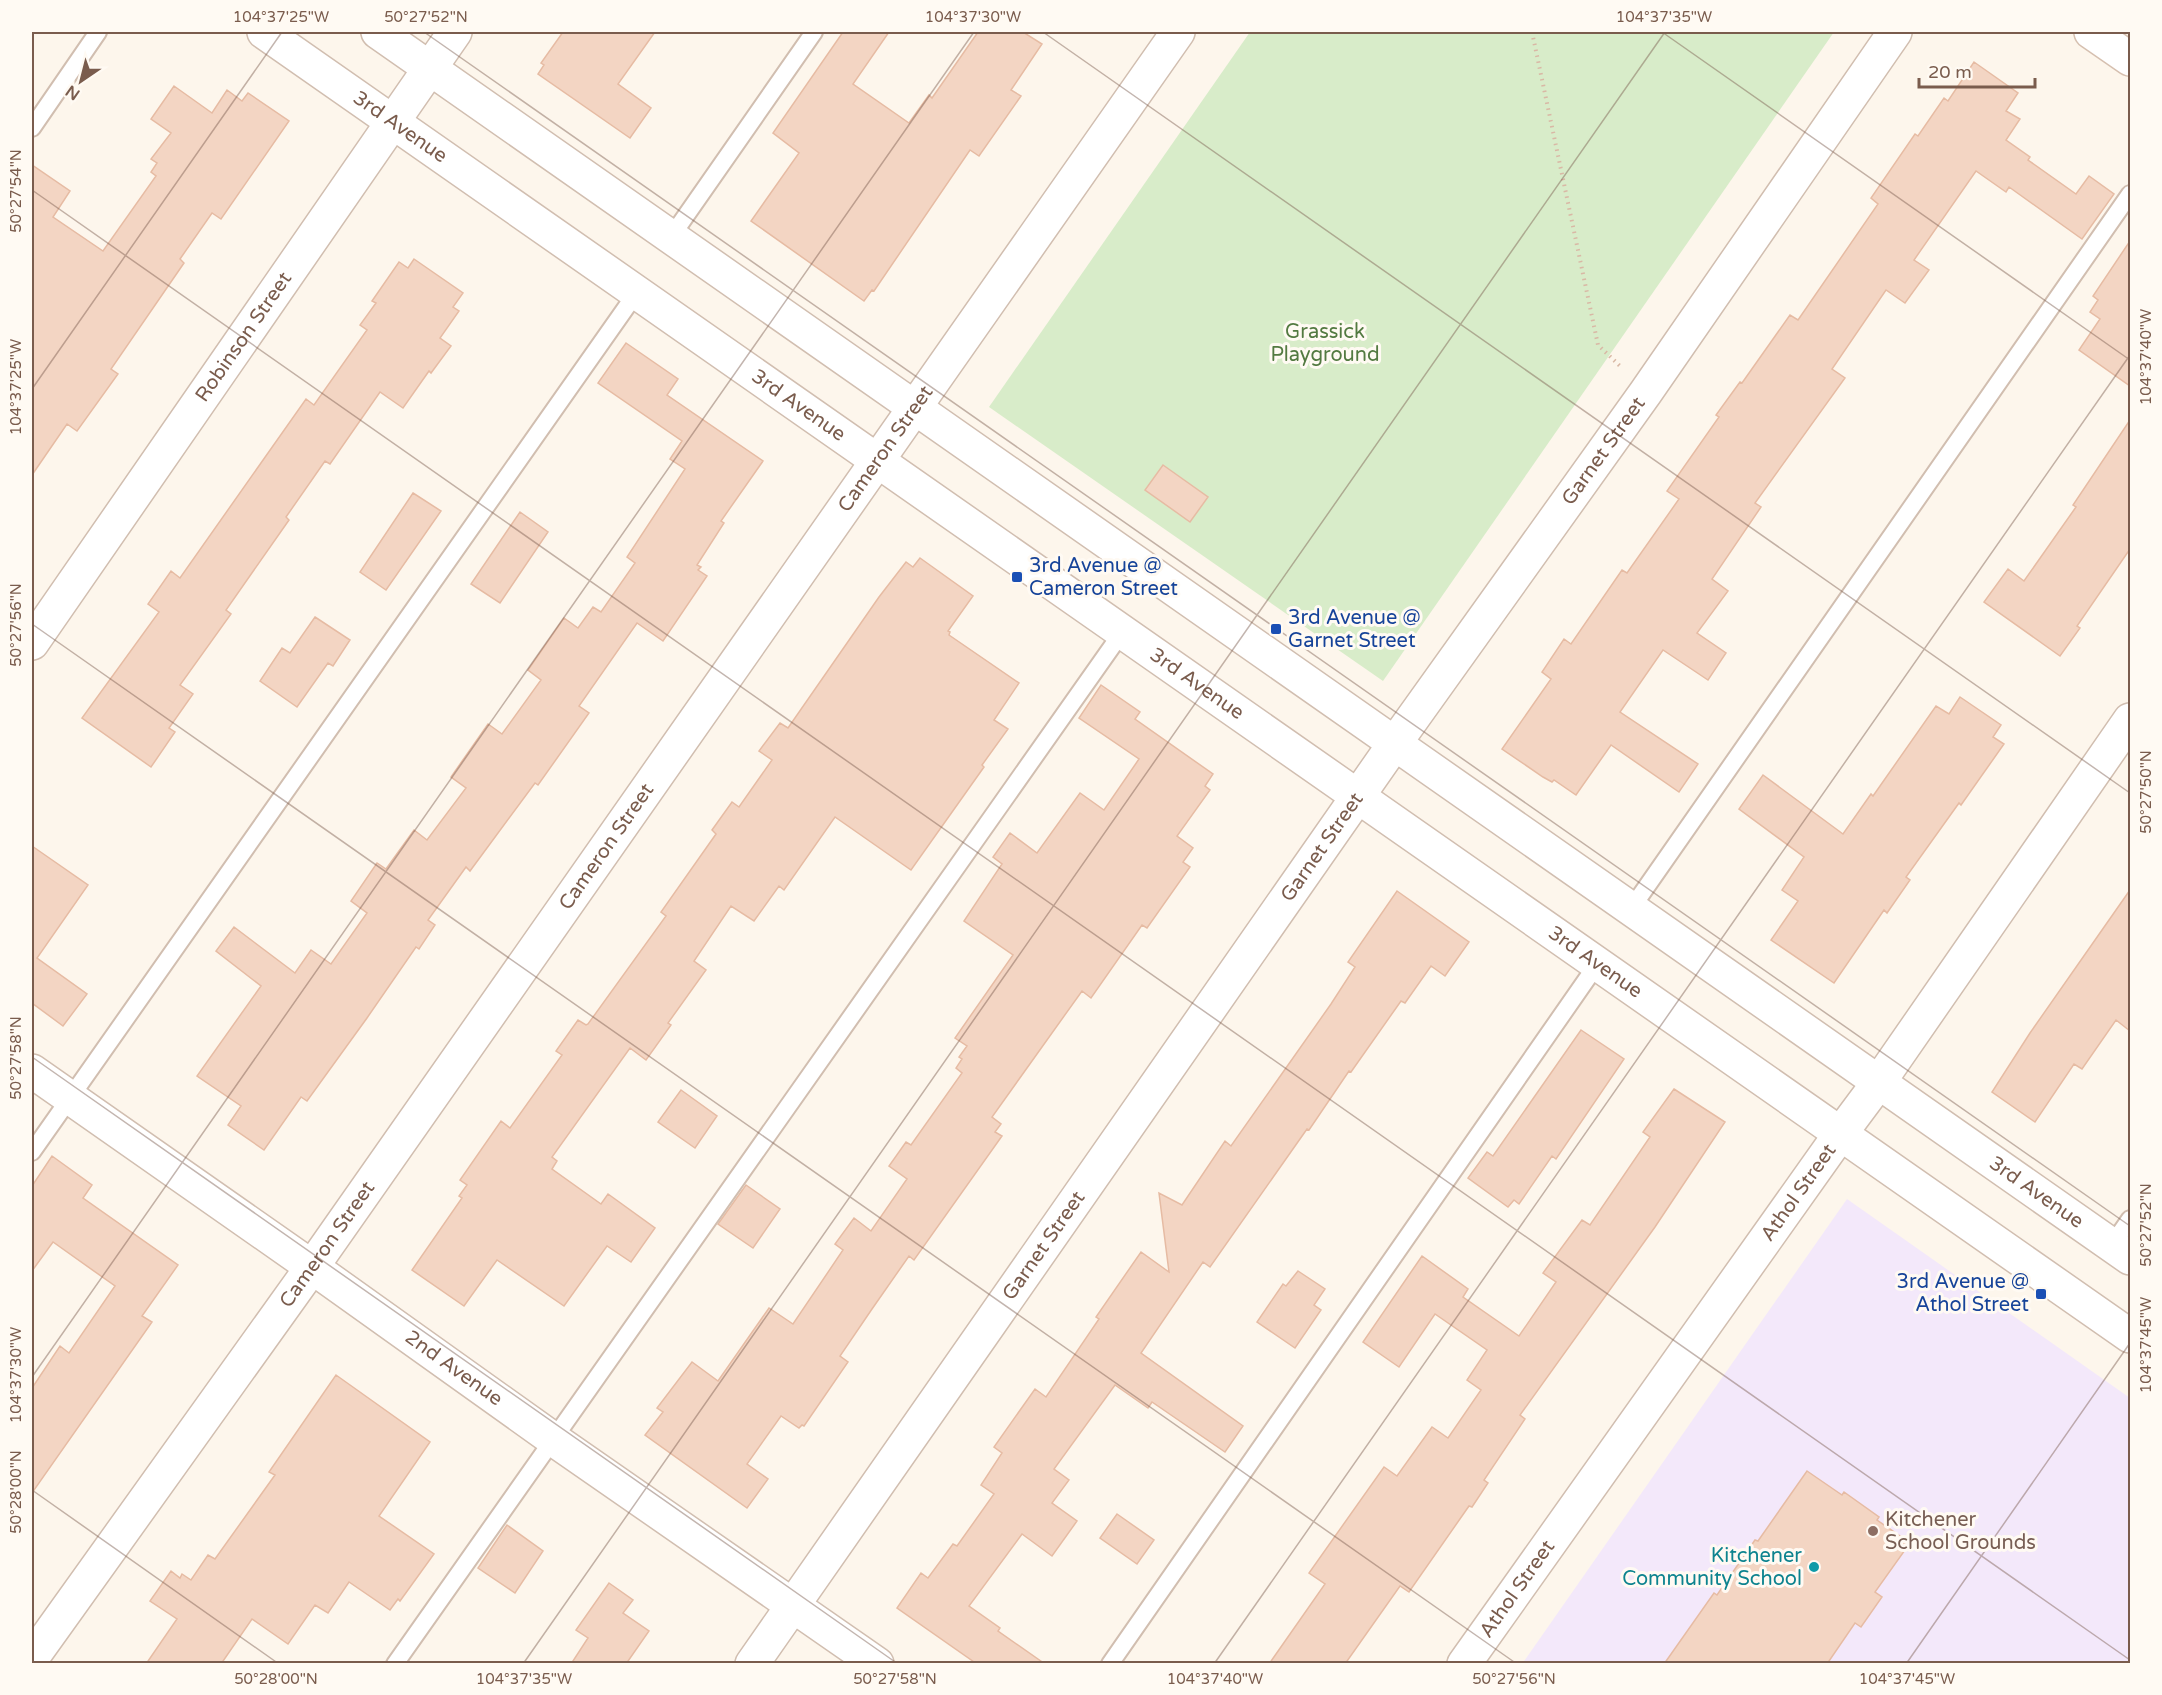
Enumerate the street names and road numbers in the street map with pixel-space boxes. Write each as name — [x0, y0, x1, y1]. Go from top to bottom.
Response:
street label: 3rd Avenue — [348, 86, 452, 168]
street label: Robinson Street — [190, 267, 297, 407]
street label: 3rd Avenue — [747, 364, 850, 447]
street label: Cameron Street — [833, 381, 938, 517]
street label: Garnet Street — [1557, 392, 1651, 510]
street label: 3rd Avenue — [1145, 643, 1249, 725]
street label: Cameron Street — [554, 779, 659, 915]
street label: Garnet Street — [1276, 788, 1369, 907]
street label: 3rd Avenue — [1543, 921, 1647, 1003]
street label: Athol Street — [1756, 1139, 1842, 1246]
street label: 3rd Avenue — [1985, 1151, 2088, 1234]
street label: Cameron Street — [275, 1177, 380, 1313]
street label: Garnet Street — [998, 1186, 1091, 1305]
street label: 2nd Avenue — [400, 1325, 507, 1411]
street label: Athol Street — [1475, 1535, 1560, 1642]

